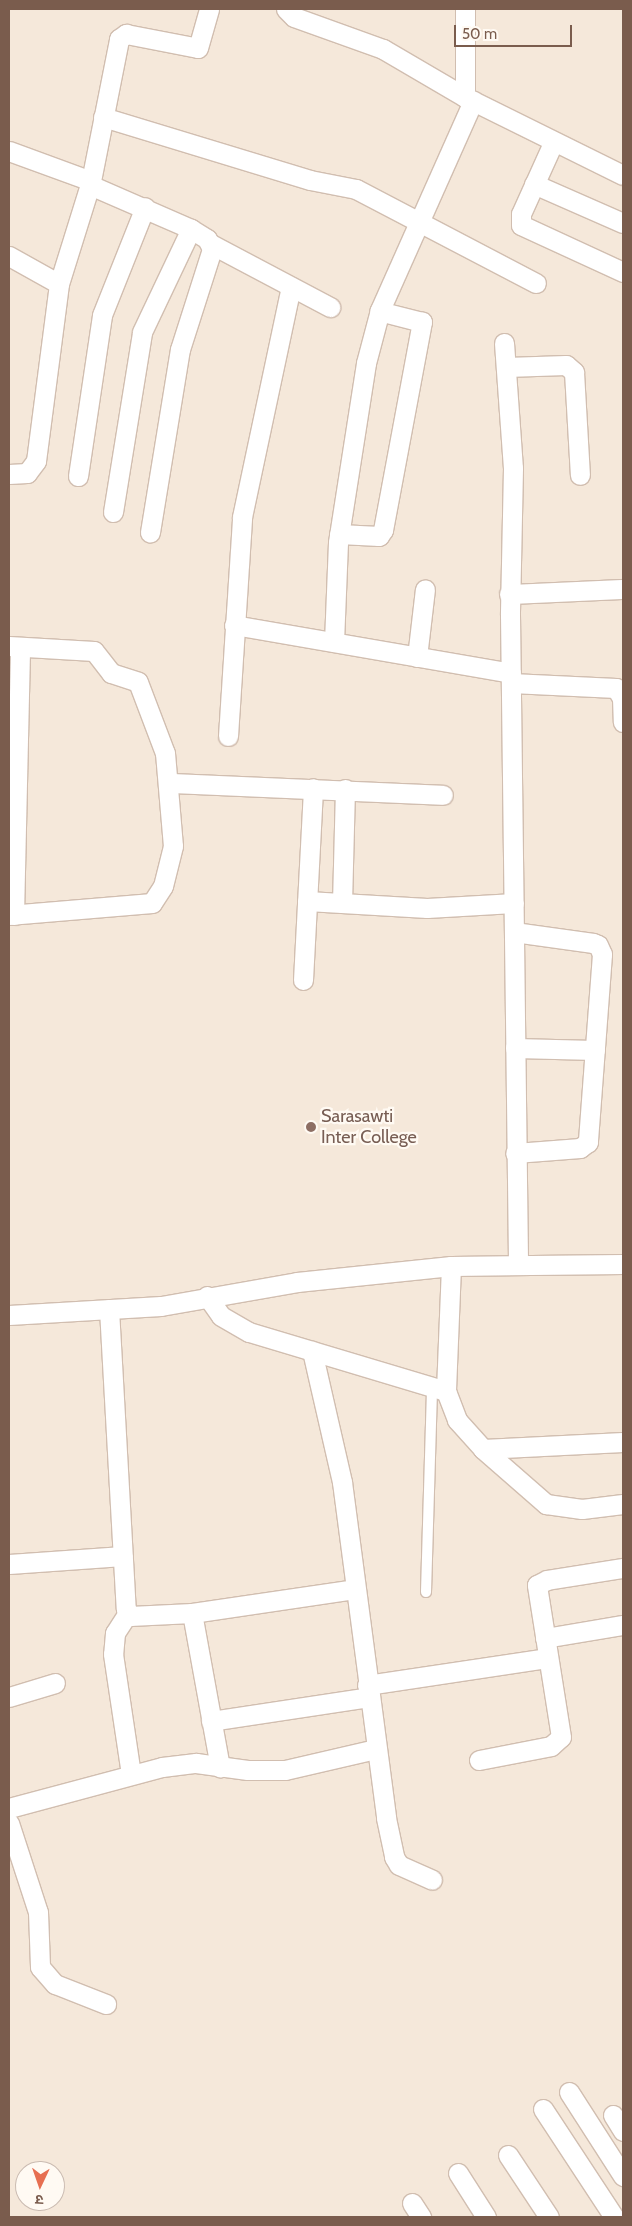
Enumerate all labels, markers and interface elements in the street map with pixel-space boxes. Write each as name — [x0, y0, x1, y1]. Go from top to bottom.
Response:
scale bar — [457, 15, 574, 47]
text: 50 m — [462, 25, 497, 43]
place label: Sarasawti Inter College — [321, 1106, 417, 1148]
marker: Sarasawti Inter College — [305, 1121, 317, 1133]
north arrow — [15, 2161, 65, 2211]
text: उ — [35, 2191, 44, 2209]

